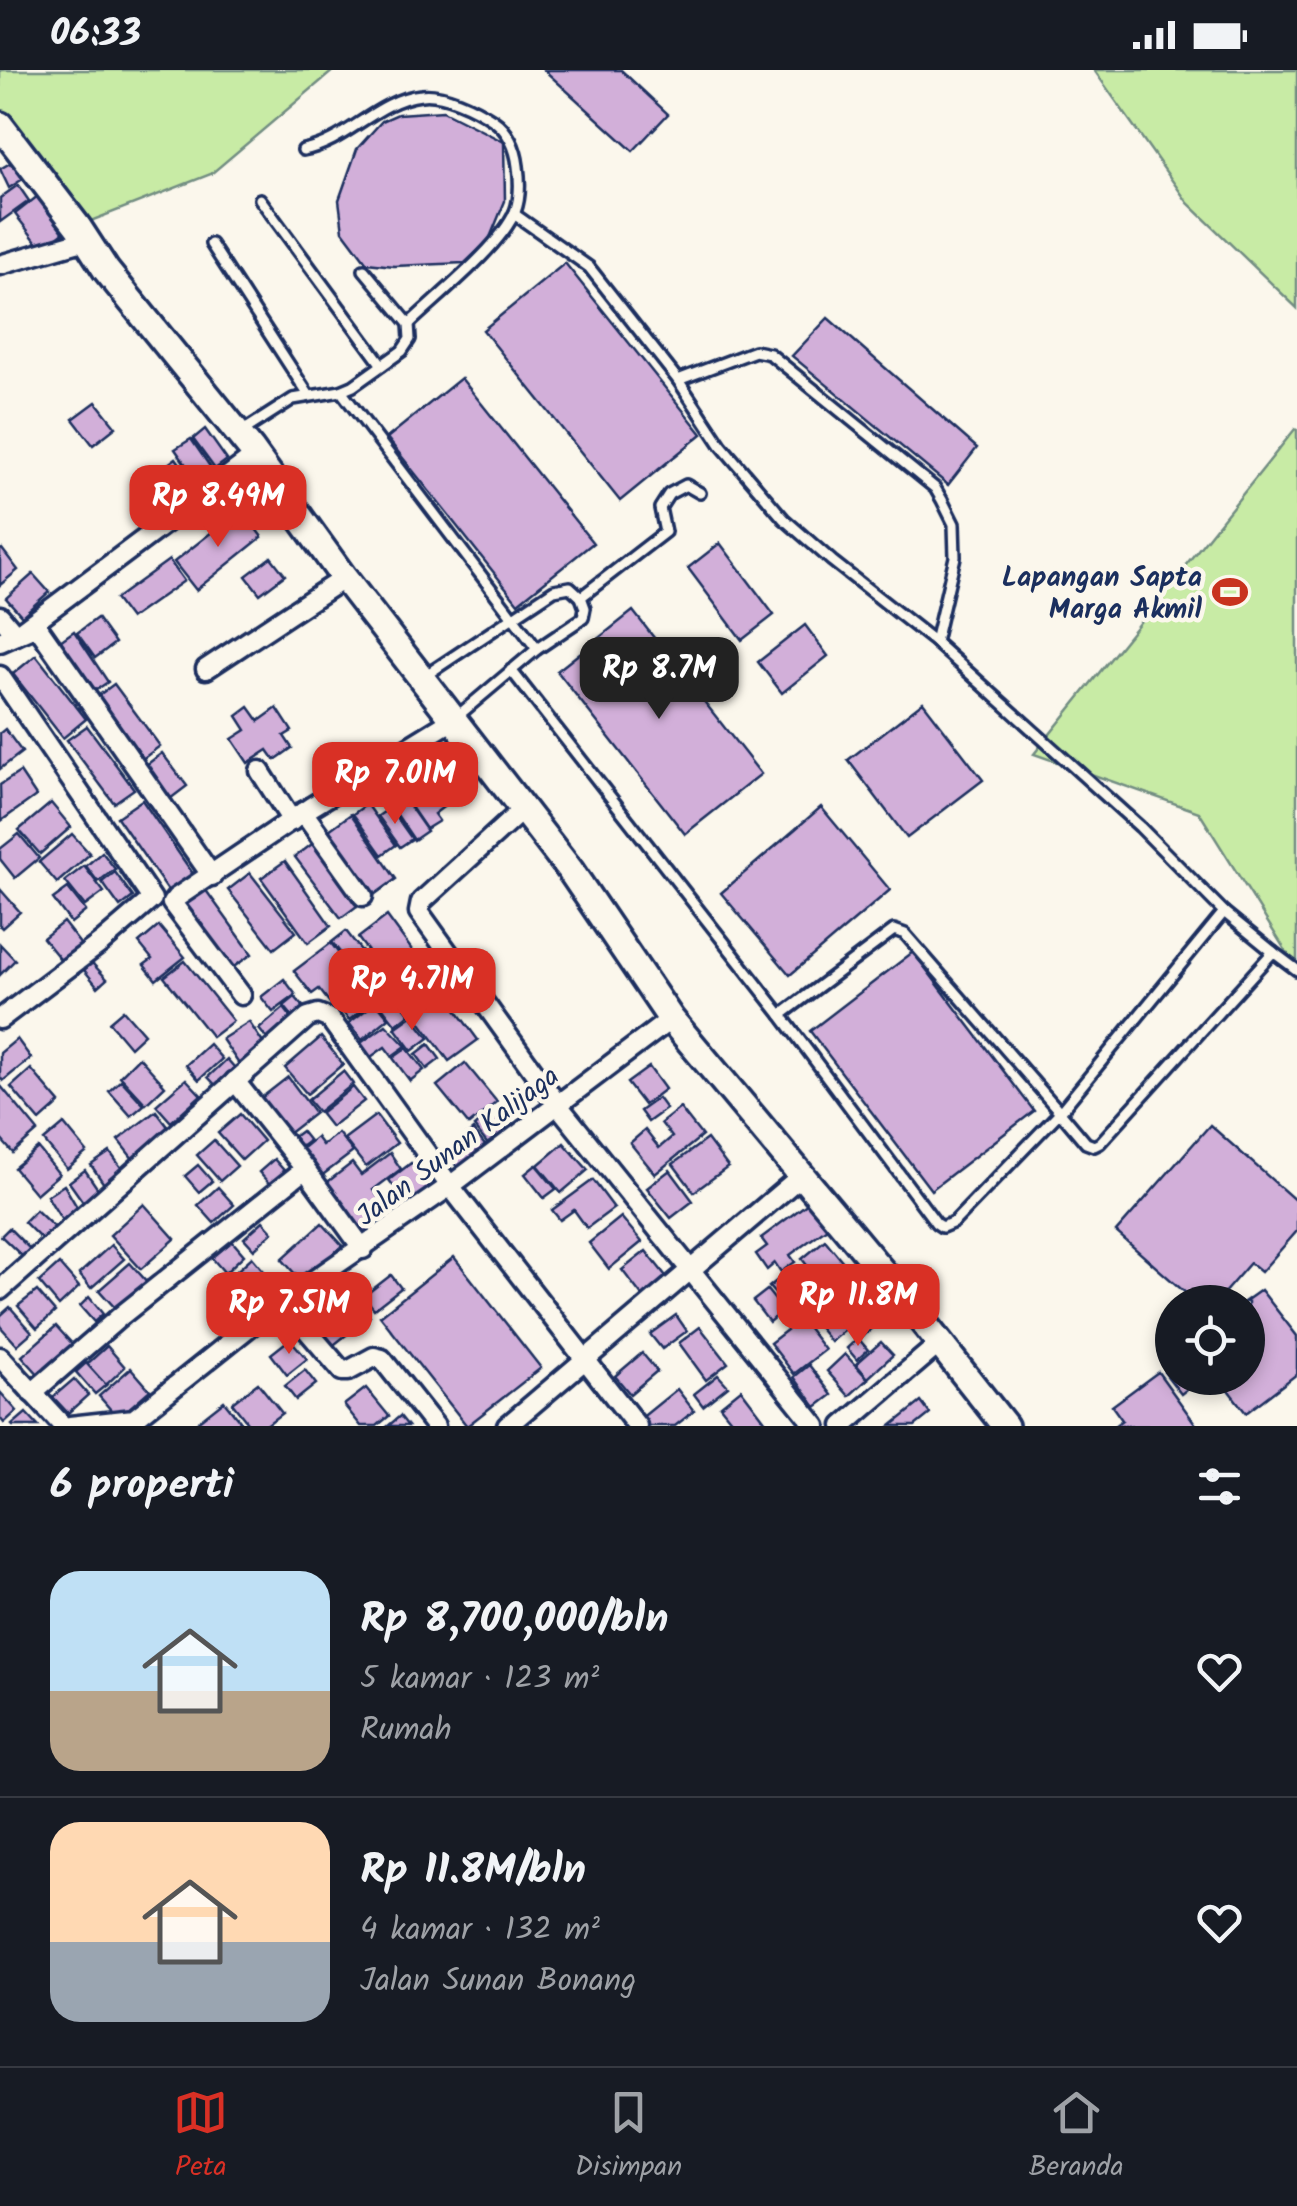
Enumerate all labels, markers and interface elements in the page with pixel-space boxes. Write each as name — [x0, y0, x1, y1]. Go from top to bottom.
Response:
text: 06:33 — [50, 5, 141, 65]
pin: Rp 8.49M — [115, 465, 321, 550]
text: Rp 8.49M — [151, 472, 285, 523]
place label: Lapangan Sapta Marga Akmil — [1002, 556, 1203, 633]
sports icon: Lapangan Sapta Marga Akmil — [1211, 573, 1249, 611]
pin: Rp 8.7M — [567, 637, 751, 722]
text: Rp 8.7M — [602, 644, 716, 695]
pin: Rp 7.01M — [292, 742, 498, 827]
text: Rp 7.01M — [334, 749, 456, 800]
pin: Rp 4.71M — [309, 948, 515, 1033]
text: Rp 4.71M — [351, 955, 473, 1006]
street label: Jalan Sunan Kalijaga — [347, 1055, 570, 1239]
pin: Rp 11.8M — [755, 1264, 961, 1349]
text: Rp 11.8M — [799, 1271, 917, 1322]
pin: Rp 7.51M — [186, 1272, 392, 1357]
text: Rp 7.51M — [228, 1279, 350, 1330]
map controls — [1155, 1285, 1265, 1395]
button: locate — [1155, 1285, 1265, 1395]
text: 6 properti — [50, 1453, 234, 1520]
icon: filters — [1192, 1459, 1247, 1514]
text: Rp 8,700,000/bln — [360, 1587, 668, 1654]
icon: home — [130, 1611, 250, 1731]
icon: heart — [1192, 1644, 1247, 1699]
text: 5 kamar · 123 m² — [360, 1654, 599, 1705]
text: Rumah — [360, 1705, 452, 1756]
text: Rp 11.8M/bln — [360, 1838, 586, 1905]
icon: home — [130, 1862, 250, 1982]
icon: heart — [1192, 1895, 1247, 1950]
text: 4 kamar · 132 m² — [360, 1905, 600, 1956]
text: Jalan Sunan Bonang — [360, 1956, 636, 2007]
tab: Peta — [173, 2085, 228, 2190]
tab: Disimpan — [575, 2085, 682, 2190]
tab: Beranda — [1029, 2085, 1124, 2190]

